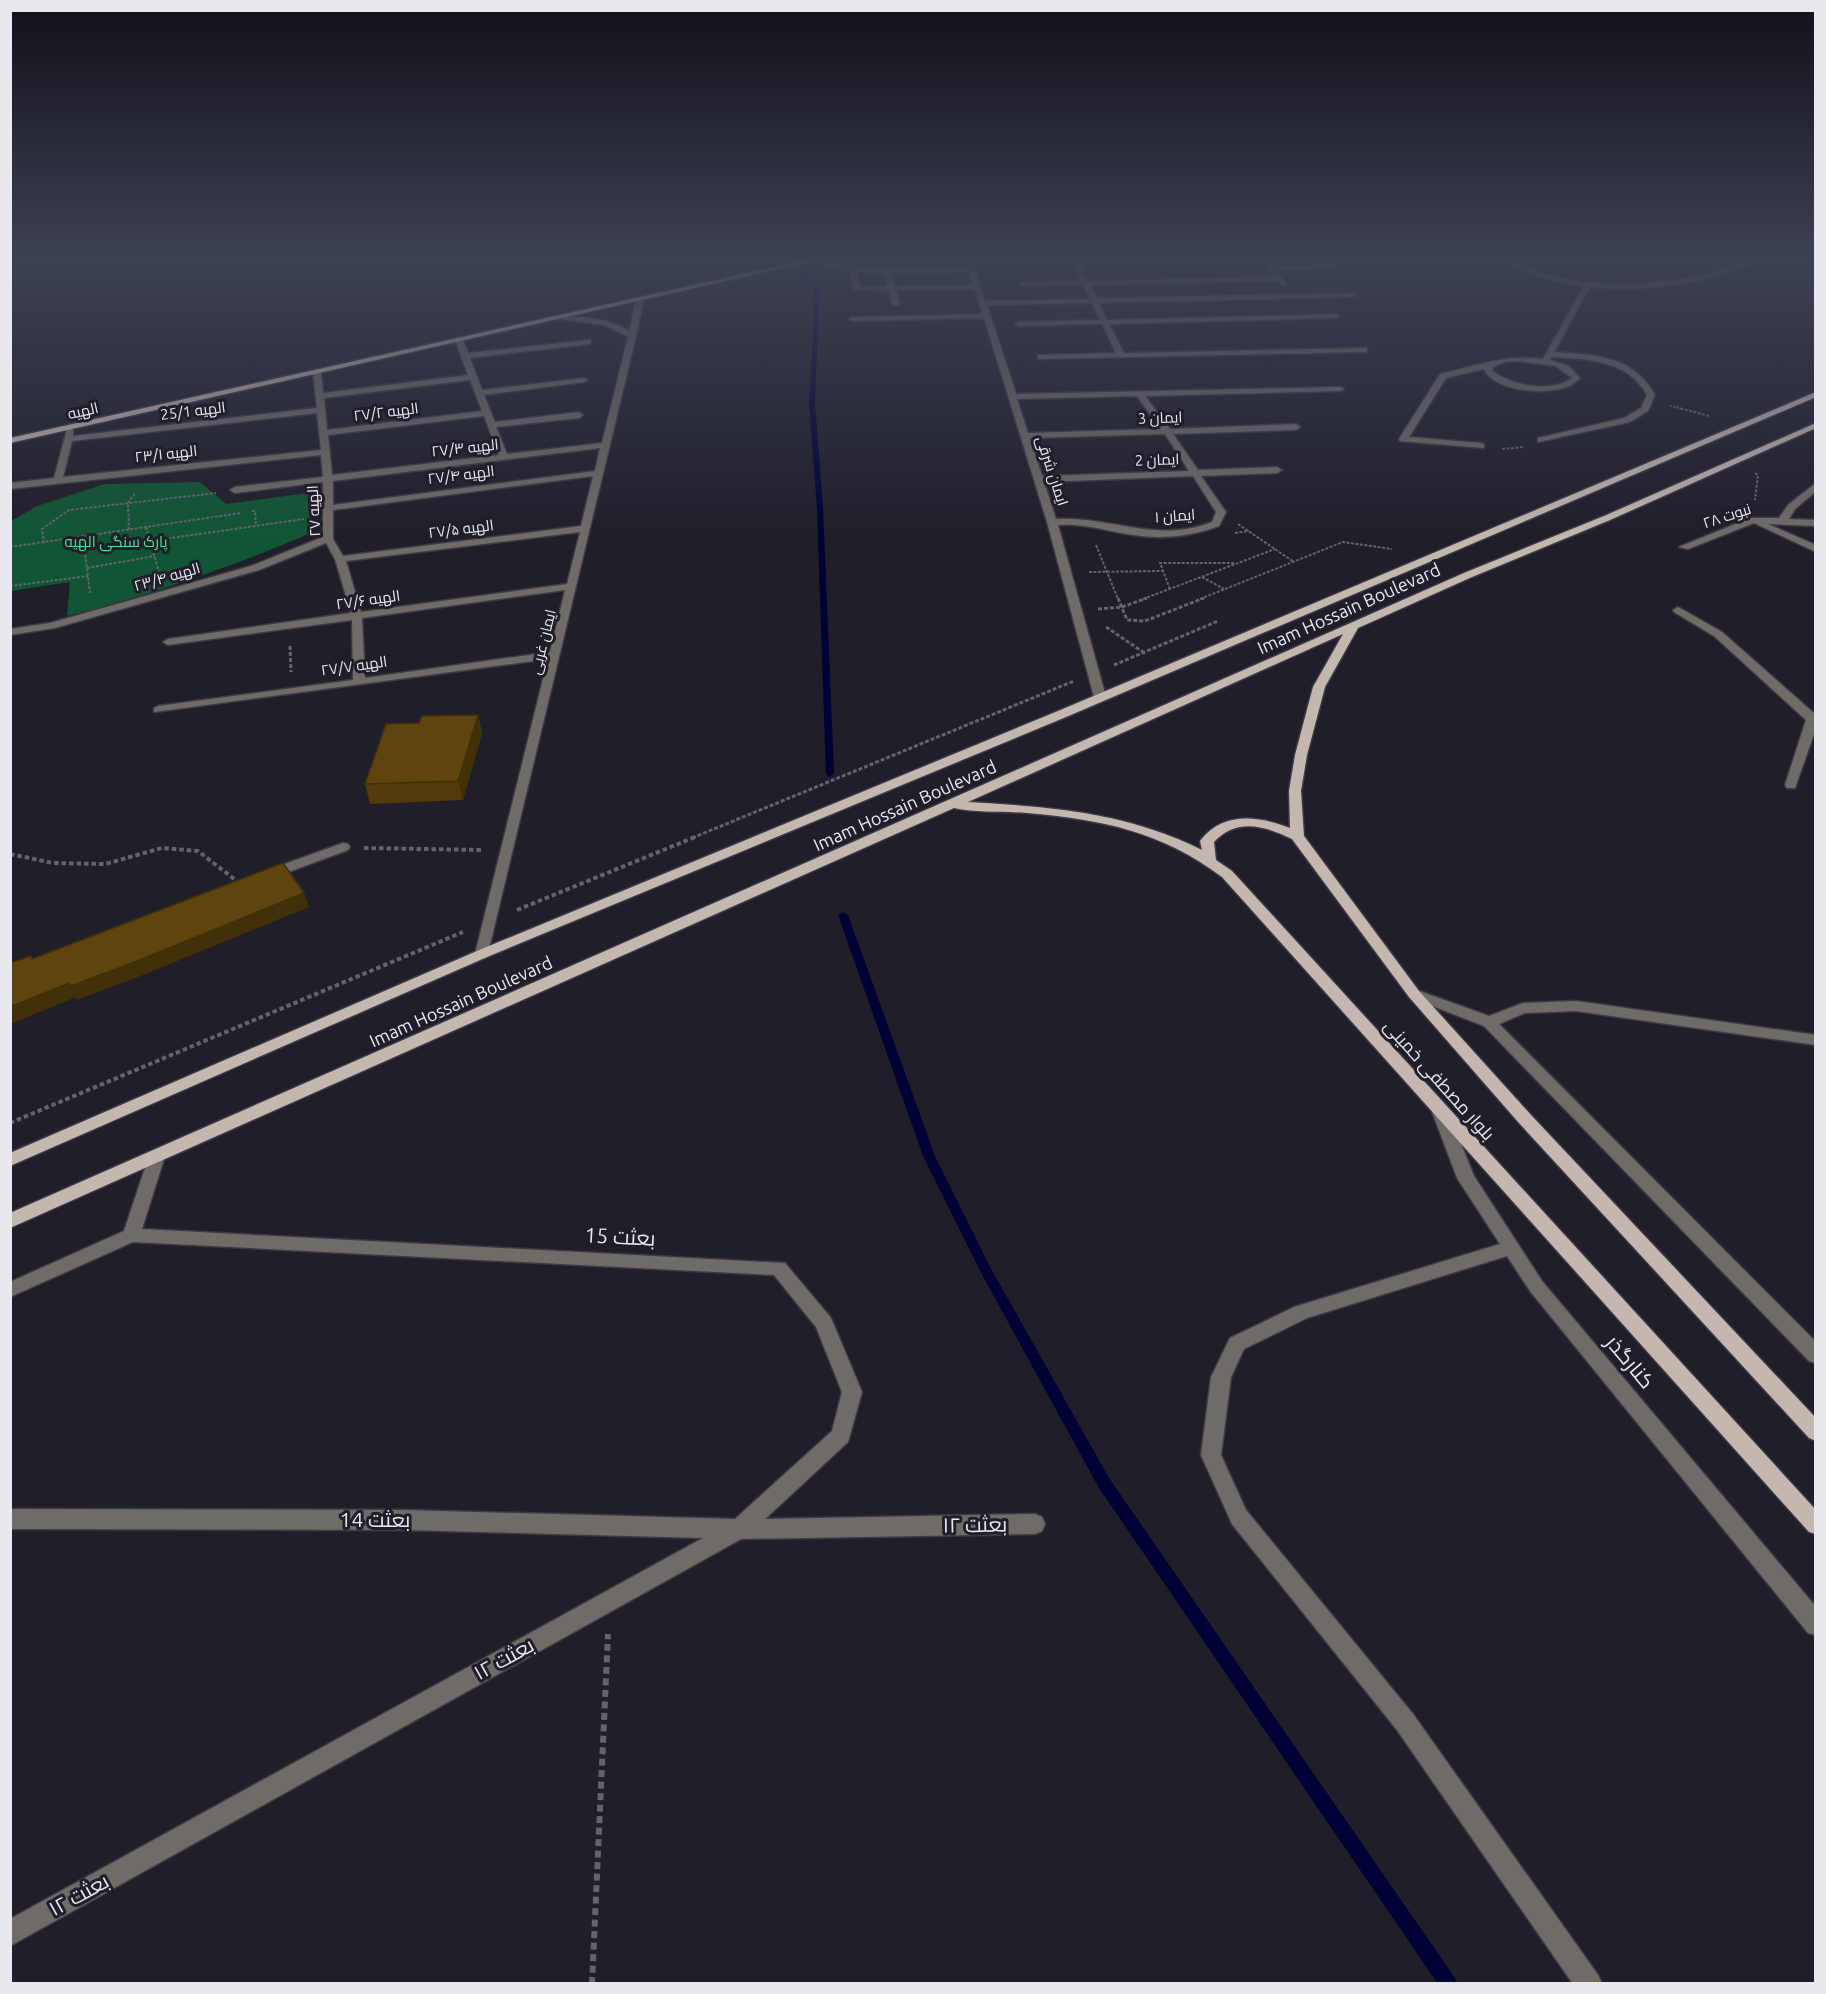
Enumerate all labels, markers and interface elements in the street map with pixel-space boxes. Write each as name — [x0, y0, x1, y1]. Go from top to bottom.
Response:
street label: الهیه 25/1 — [159, 398, 227, 425]
street label: الهیه — [66, 399, 100, 424]
street label: الهیه ۲۷/۲ — [353, 399, 420, 426]
street label: ایمان 3 — [1137, 408, 1183, 429]
street label: ایمان شرقی — [1031, 434, 1072, 508]
street label: الهیه ۲۷/۳ — [430, 436, 500, 461]
street label: الهیه ۲۳/۱ — [134, 442, 198, 467]
street label: ایمان 2 — [1134, 450, 1180, 471]
street label: الهیه ۲۷/۴ — [426, 462, 496, 489]
street label: الهیه ۲۷ — [304, 485, 325, 537]
street label: نبوت ۲۸ — [1701, 500, 1753, 532]
street label: ایمان ۱ — [1154, 506, 1196, 527]
street label: الهیه ۲۷/۵ — [427, 516, 495, 543]
park label: پارک سنگی الهیه — [65, 533, 167, 552]
street label: الهیه ۲۳/۴ — [132, 559, 202, 596]
street label: Imam Hossain Boulevard — [1254, 559, 1443, 657]
street label: الهیه ۲۷/۶ — [335, 587, 401, 614]
street label: ایمان غربی — [526, 607, 561, 677]
street label: الهیه ۲۷/۷ — [320, 652, 388, 681]
street label: Imam Hossain Boulevard — [810, 756, 999, 854]
street label: Imam Hossain Boulevard — [366, 952, 555, 1050]
street label: بلوار مصطفی خمینی — [1379, 1015, 1499, 1145]
street label: بعثت 15 — [584, 1222, 656, 1250]
street label: کنارگذر — [1600, 1329, 1660, 1393]
street label: بعثت 14 — [340, 1507, 410, 1531]
street label: بعثت ۱۲ — [942, 1511, 1008, 1537]
street label: بعثت ۱۲ — [469, 1632, 538, 1684]
street label: بعثت ۱۲ — [44, 1868, 113, 1920]

